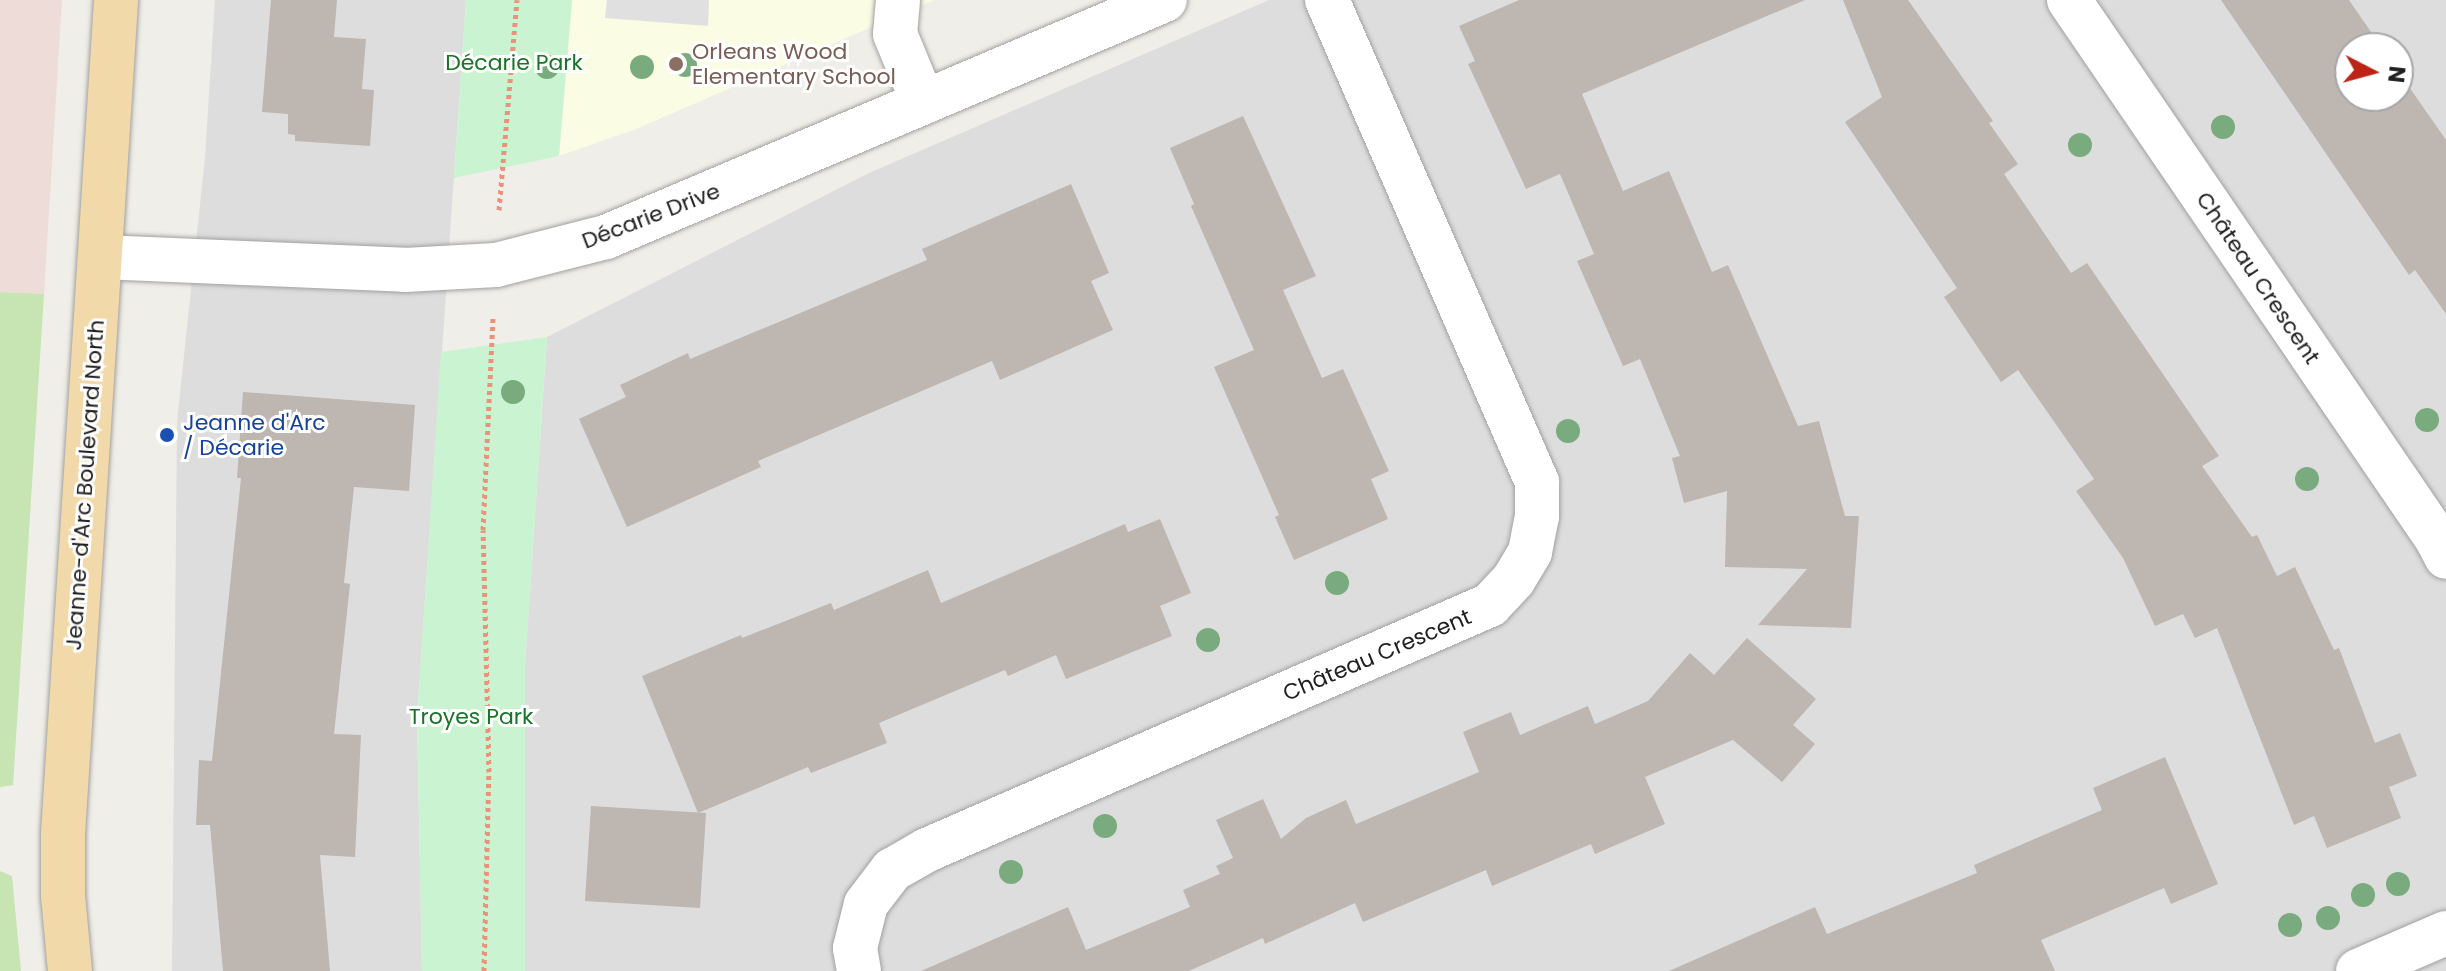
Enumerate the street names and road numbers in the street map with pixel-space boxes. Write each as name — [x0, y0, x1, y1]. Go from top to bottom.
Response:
street label: Décarie Drive — [578, 178, 724, 254]
street label: Château Crescent — [2191, 187, 2325, 369]
street label: Jeanne-d'Arc Boulevard North — [60, 319, 110, 651]
street label: Château Crescent — [1279, 603, 1475, 707]

